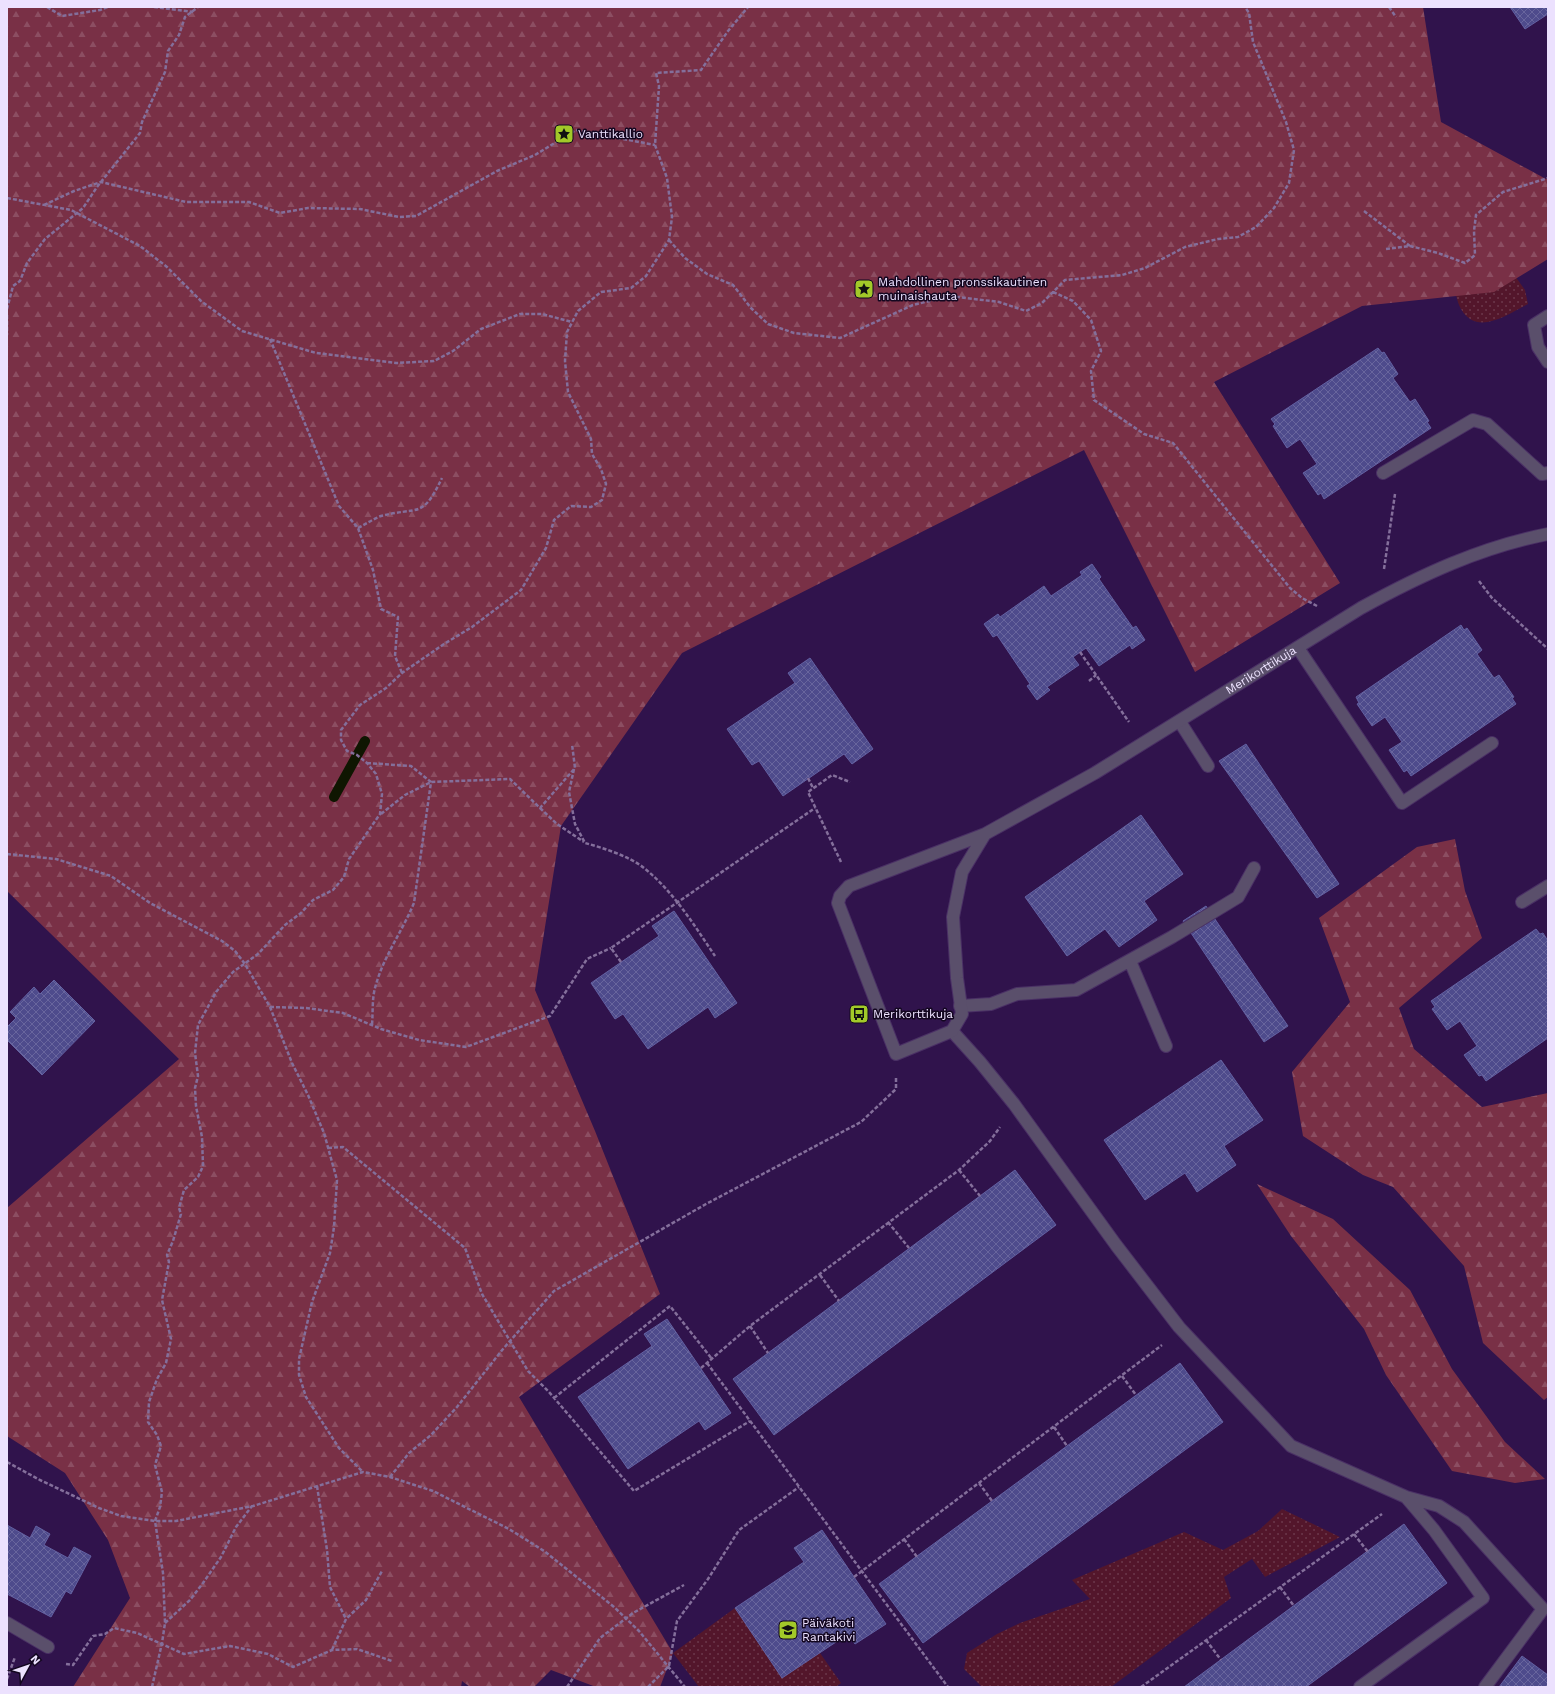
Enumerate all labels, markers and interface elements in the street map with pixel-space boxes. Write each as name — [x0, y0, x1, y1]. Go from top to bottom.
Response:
place icon: Vanttikallio — [553, 123, 575, 145]
place label: Vanttikallio — [578, 127, 643, 141]
place label: Mahdollinen pronssikautinen muinaishauta — [878, 275, 1047, 303]
place icon: Mahdollinen pronssikautinen muinaishauta — [853, 278, 875, 300]
street label: Merikorttikuja — [1223, 643, 1299, 697]
bus stop icon: Merikorttikuja — [848, 1003, 870, 1025]
place label: Merikorttikuja — [873, 1007, 953, 1021]
place label: Päiväkoti Rantakivi — [802, 1616, 855, 1644]
school or university icon: Päiväkoti Rantakivi — [777, 1619, 799, 1641]
north arrow — [8, 1646, 48, 1686]
text: N — [28, 1653, 43, 1667]

